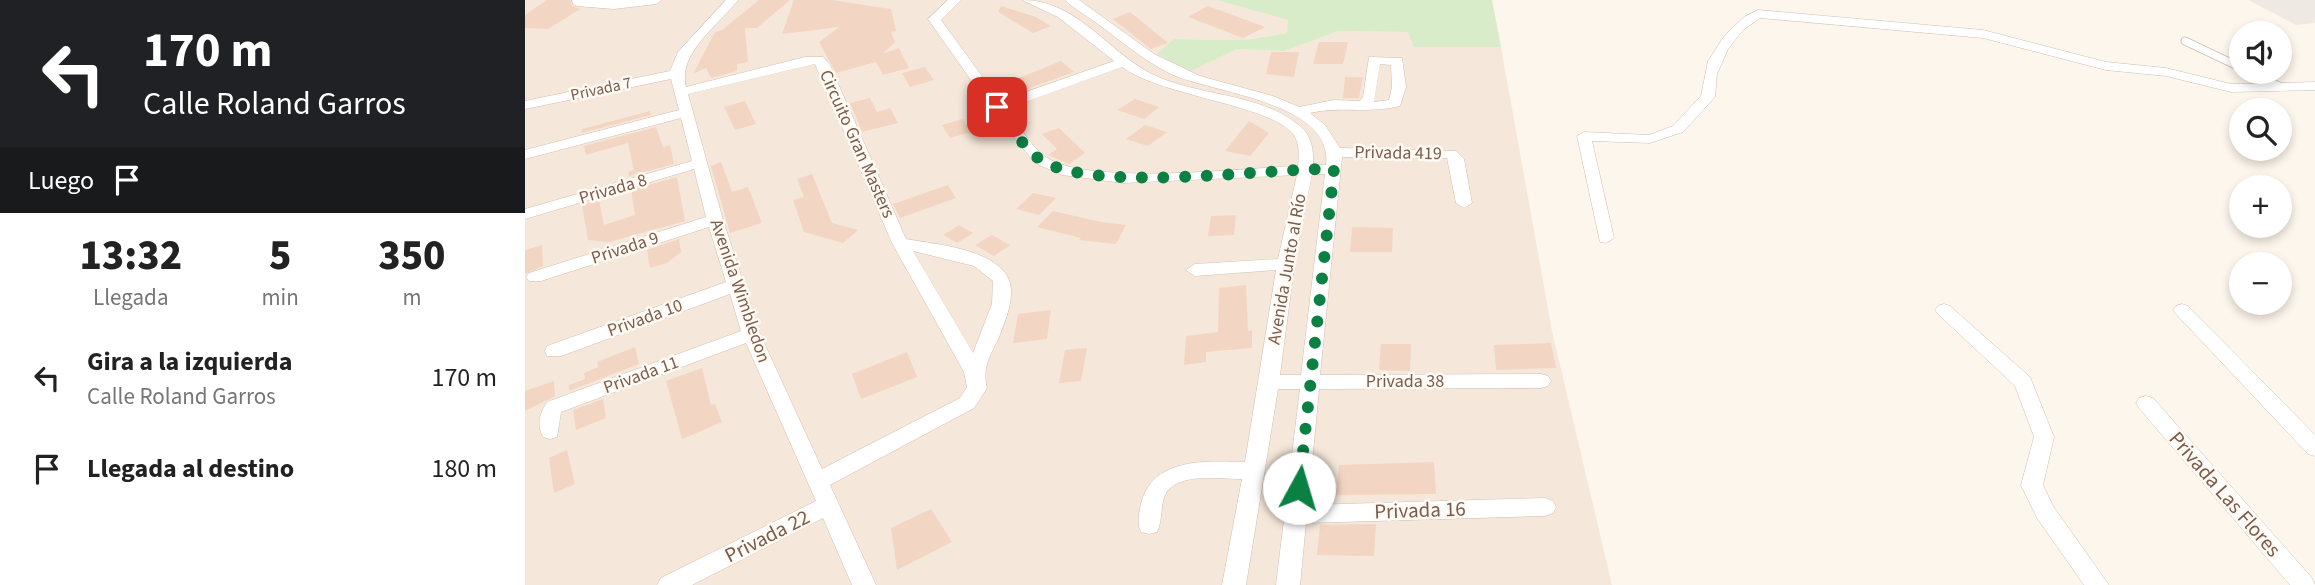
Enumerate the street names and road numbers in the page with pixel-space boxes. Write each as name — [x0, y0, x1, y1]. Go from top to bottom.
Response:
street label: Circuito Gran Masters — [813, 66, 901, 222]
street label: Privada 7 — [568, 72, 634, 106]
street label: Privada 419 — [1354, 140, 1442, 166]
street label: Privada 8 — [576, 167, 650, 211]
street label: Avenida Junto al Río — [1261, 191, 1313, 347]
street label: Avenida Wimbledon — [704, 216, 776, 366]
street label: Privada 9 — [588, 225, 662, 271]
street label: Privada 10 — [604, 293, 686, 343]
street label: Privada 11 — [600, 350, 682, 400]
street label: Privada 38 — [1366, 369, 1444, 394]
street label: Privada Las Flores — [2162, 425, 2288, 564]
street label: Privada 16 — [1374, 493, 1466, 527]
street label: Privada 22 — [719, 502, 815, 570]

